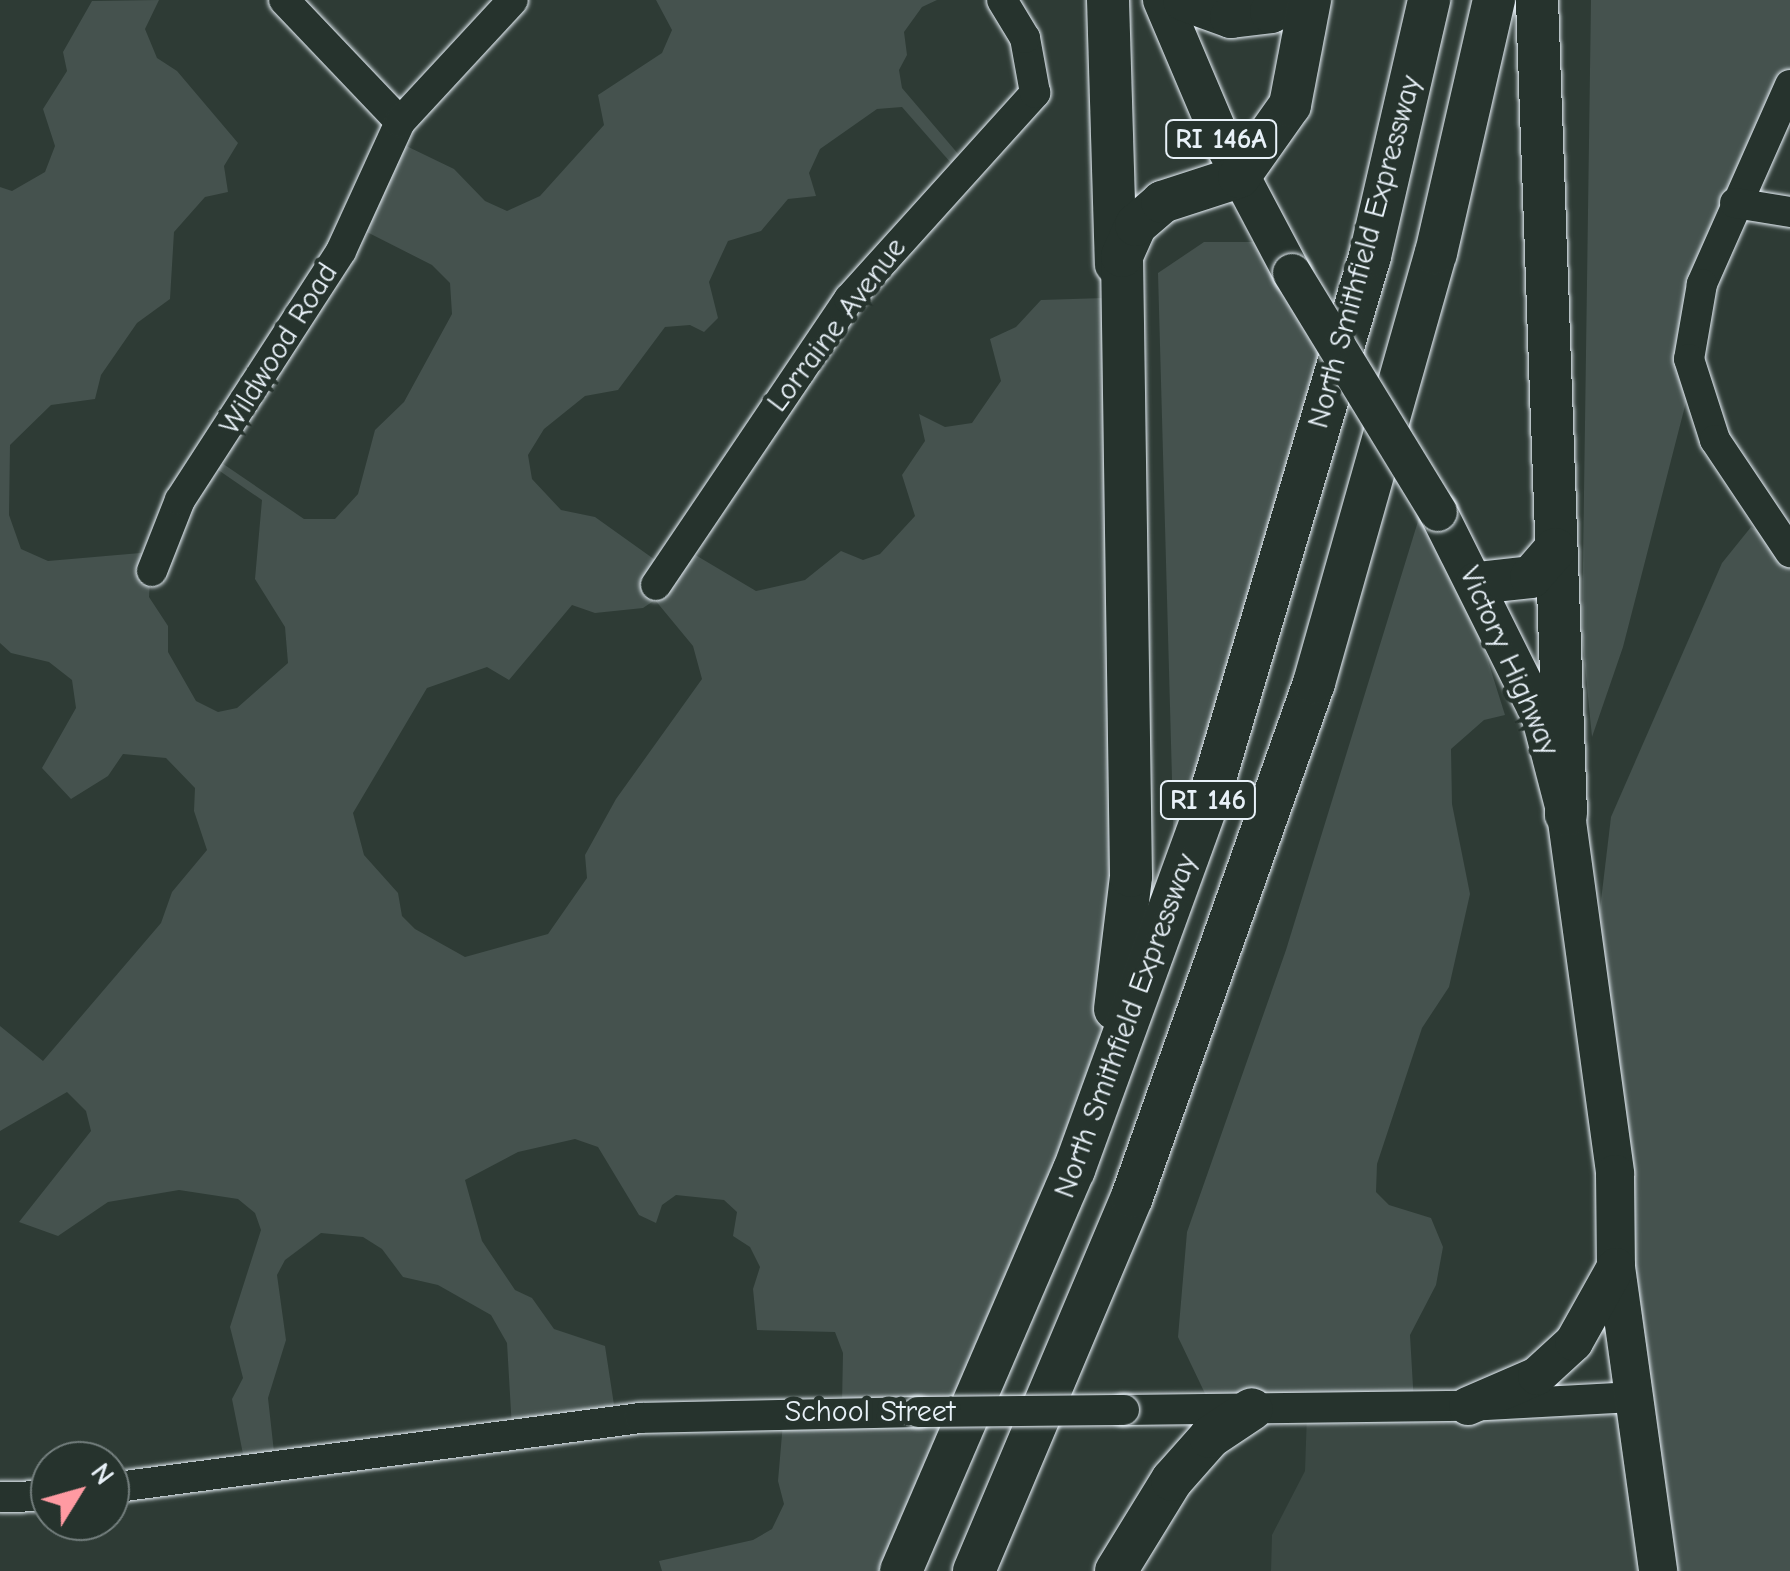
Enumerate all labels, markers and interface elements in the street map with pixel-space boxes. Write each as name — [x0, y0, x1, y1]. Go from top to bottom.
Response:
street label: North Smithfield Expressway — [1301, 72, 1429, 432]
road number: RI 146A — [1164, 116, 1278, 162]
street label: Lorraine Avenue — [760, 231, 914, 419]
street label: Wildwood Road — [212, 257, 346, 441]
street label: Victory Highway — [1451, 561, 1567, 761]
road number: RI 146 — [1158, 777, 1258, 823]
street label: North Smithfield Expressway — [1047, 849, 1205, 1203]
street label: School Street — [785, 1394, 955, 1430]
north arrow — [30, 1441, 130, 1541]
text: N — [84, 1457, 121, 1491]

